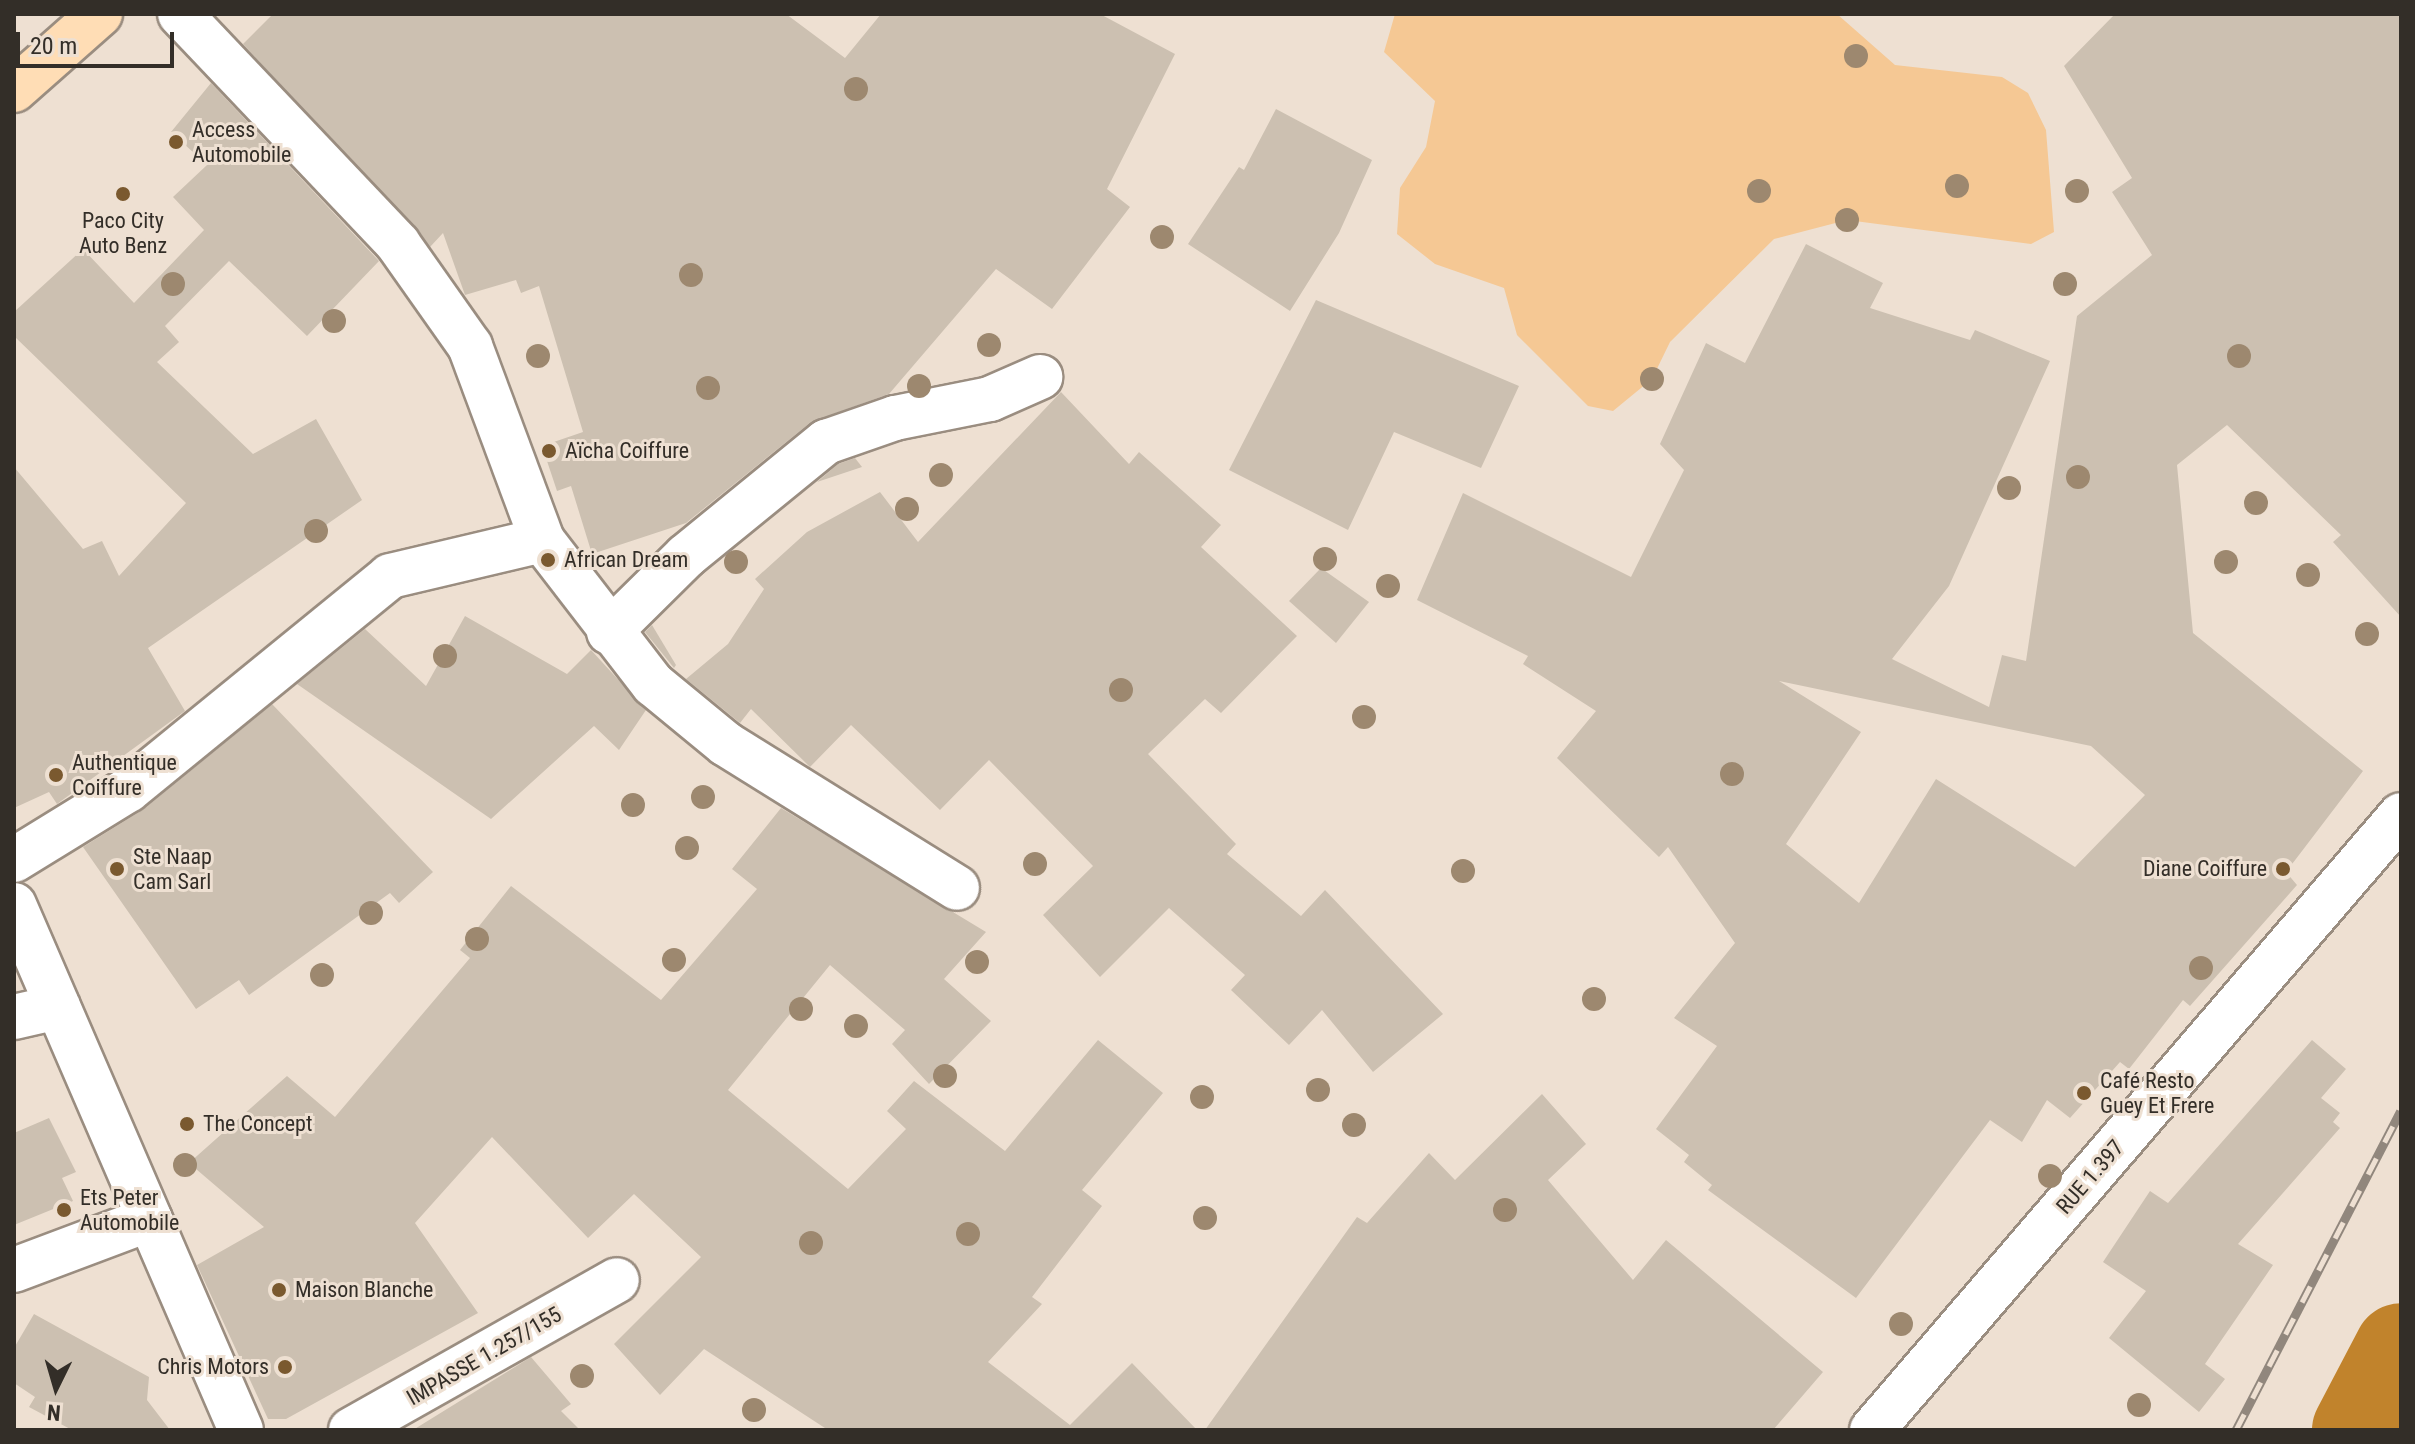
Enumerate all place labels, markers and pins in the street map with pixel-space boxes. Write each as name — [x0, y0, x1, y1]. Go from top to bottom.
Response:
place label: Access Automobile — [192, 116, 291, 168]
marker: Access Automobile — [167, 133, 185, 151]
marker: Paco City Auto Benz — [114, 185, 132, 203]
place label: Paco City Auto Benz — [79, 207, 167, 258]
place label: Aïcha Coiffure — [565, 438, 689, 464]
marker: Aïcha Coiffure — [540, 442, 558, 460]
place label: African Dream — [564, 547, 688, 573]
marker: African Dream — [539, 551, 557, 569]
place label: Authentique Coiffure — [72, 749, 177, 800]
marker: Authentique Coiffure — [47, 766, 65, 784]
place label: Ste Naap Cam Sarl — [133, 843, 212, 894]
place label: Diane Coiffure — [2143, 856, 2267, 882]
marker: Ste Naap Cam Sarl — [108, 860, 126, 878]
marker: Diane Coiffure — [2274, 860, 2292, 878]
place label: Café Resto Guey Et Frere — [2100, 1067, 2214, 1118]
marker: Café Resto Guey Et Frere — [2075, 1084, 2093, 1102]
place label: The Concept — [203, 1111, 312, 1137]
marker: The Concept — [178, 1115, 196, 1133]
place label: Ets Peter Automobile — [80, 1184, 179, 1236]
marker: Ets Peter Automobile — [55, 1201, 73, 1219]
place label: Maison Blanche — [295, 1277, 433, 1303]
marker: Maison Blanche — [270, 1281, 288, 1299]
place label: Chris Motors — [157, 1354, 269, 1380]
marker: Chris Motors — [276, 1358, 294, 1376]

